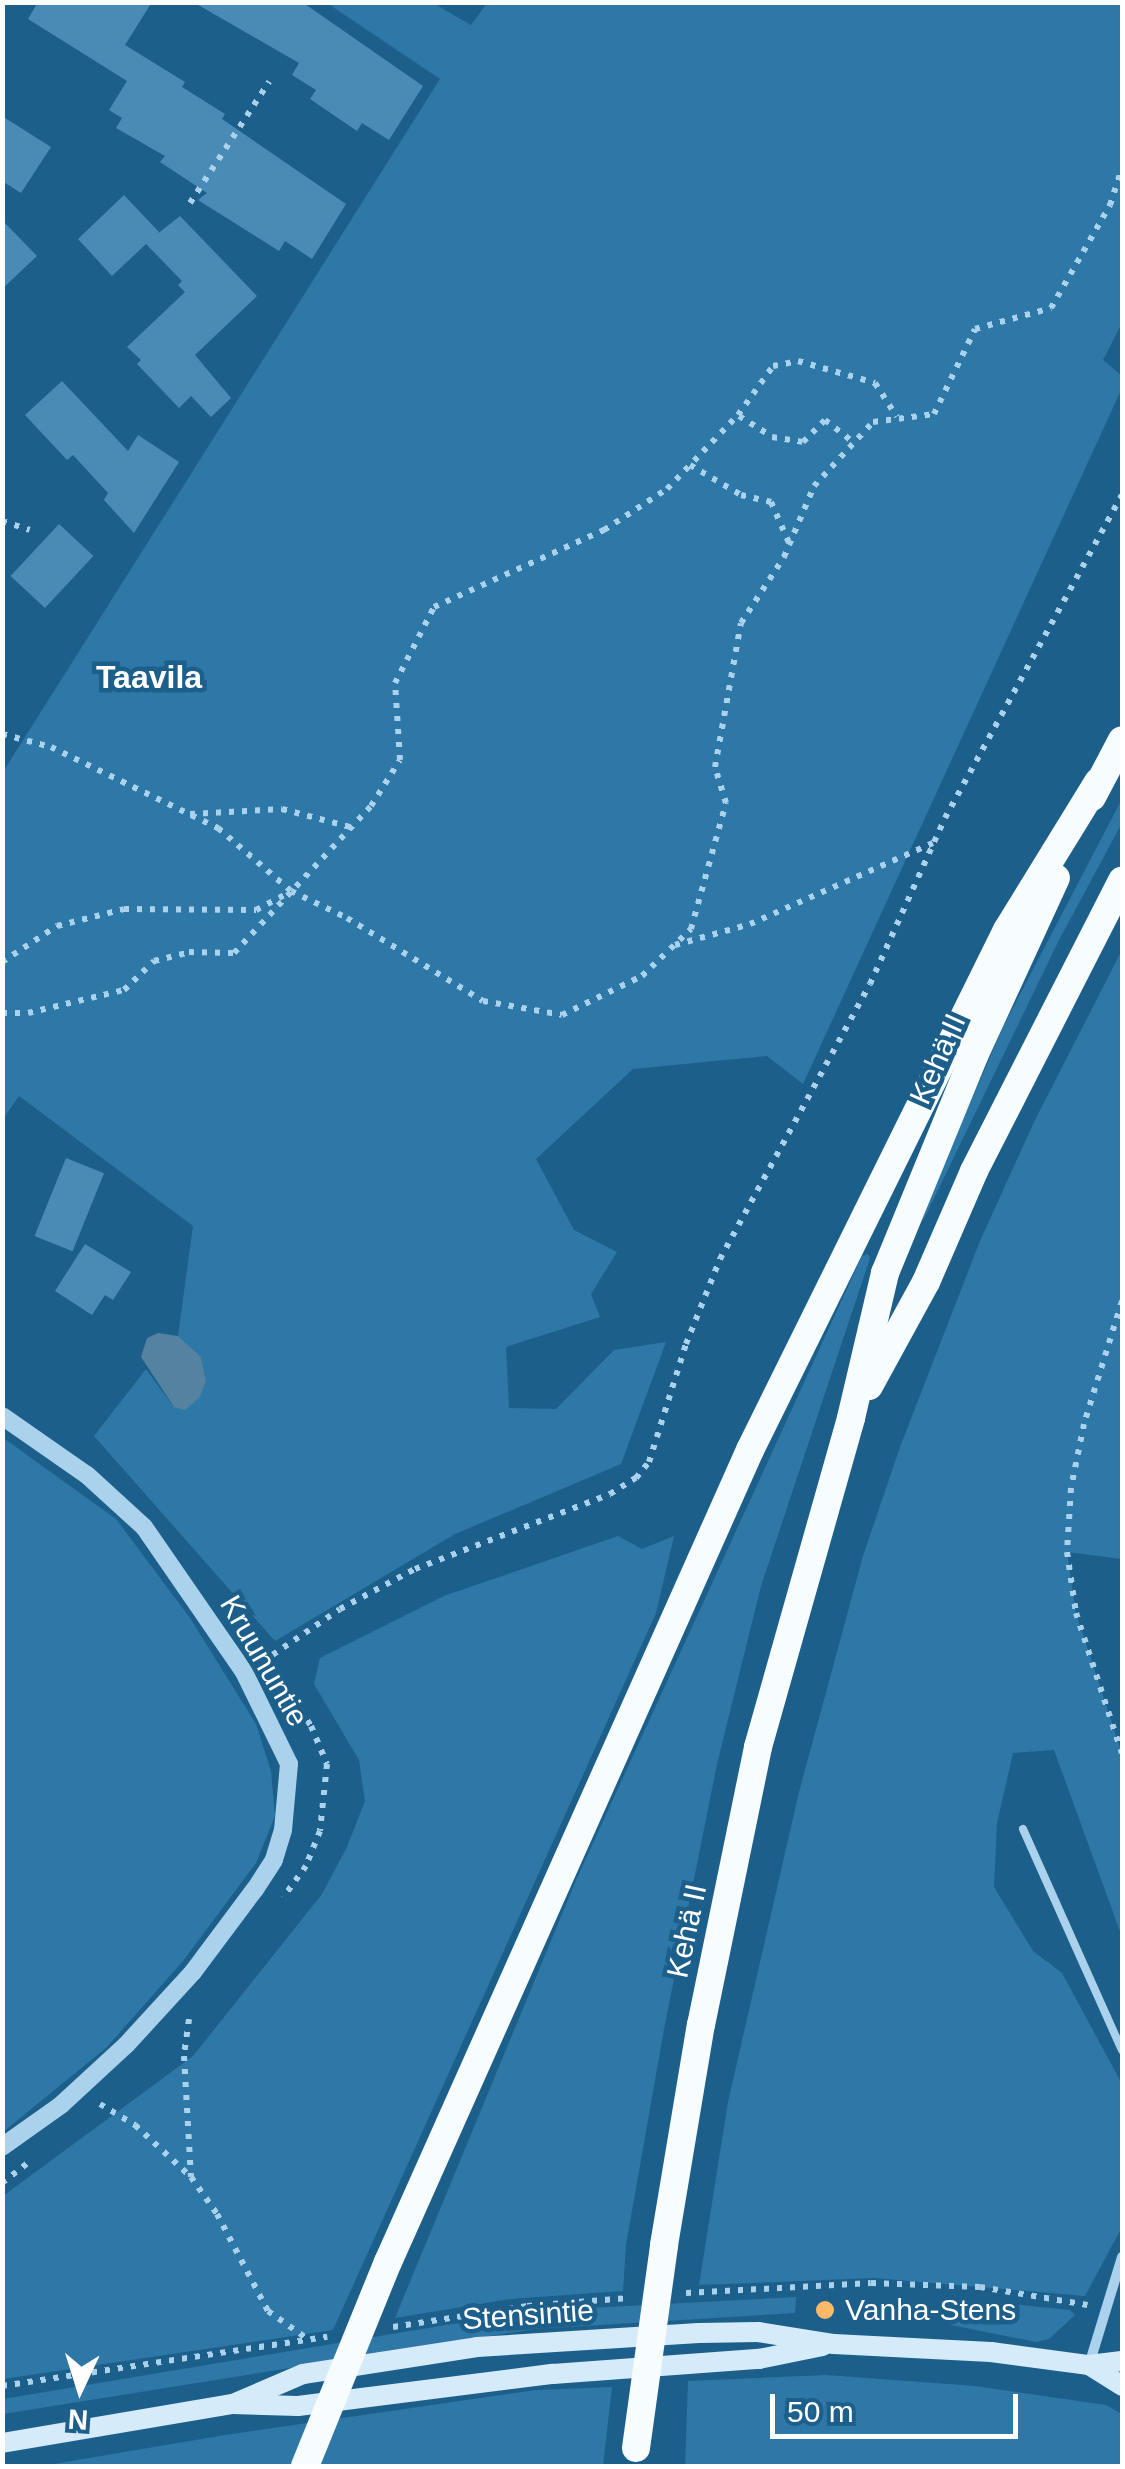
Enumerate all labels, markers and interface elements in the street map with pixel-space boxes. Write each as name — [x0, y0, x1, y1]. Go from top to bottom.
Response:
district label: Taavila — [96, 658, 202, 696]
street label: Kehä II — [902, 1008, 974, 1110]
street label: Kruununtie — [212, 1589, 316, 1733]
street label: Kehä II — [660, 1881, 714, 1981]
street label: Stensintie — [461, 2292, 595, 2338]
place label: Vanha-Stens — [845, 2292, 1016, 2328]
marker: Vanha-Stens — [814, 2299, 836, 2321]
north arrow — [30, 2339, 130, 2439]
scale bar — [775, 2374, 1022, 2436]
text: 50 m — [787, 2395, 854, 2428]
text: N — [67, 2403, 89, 2436]

